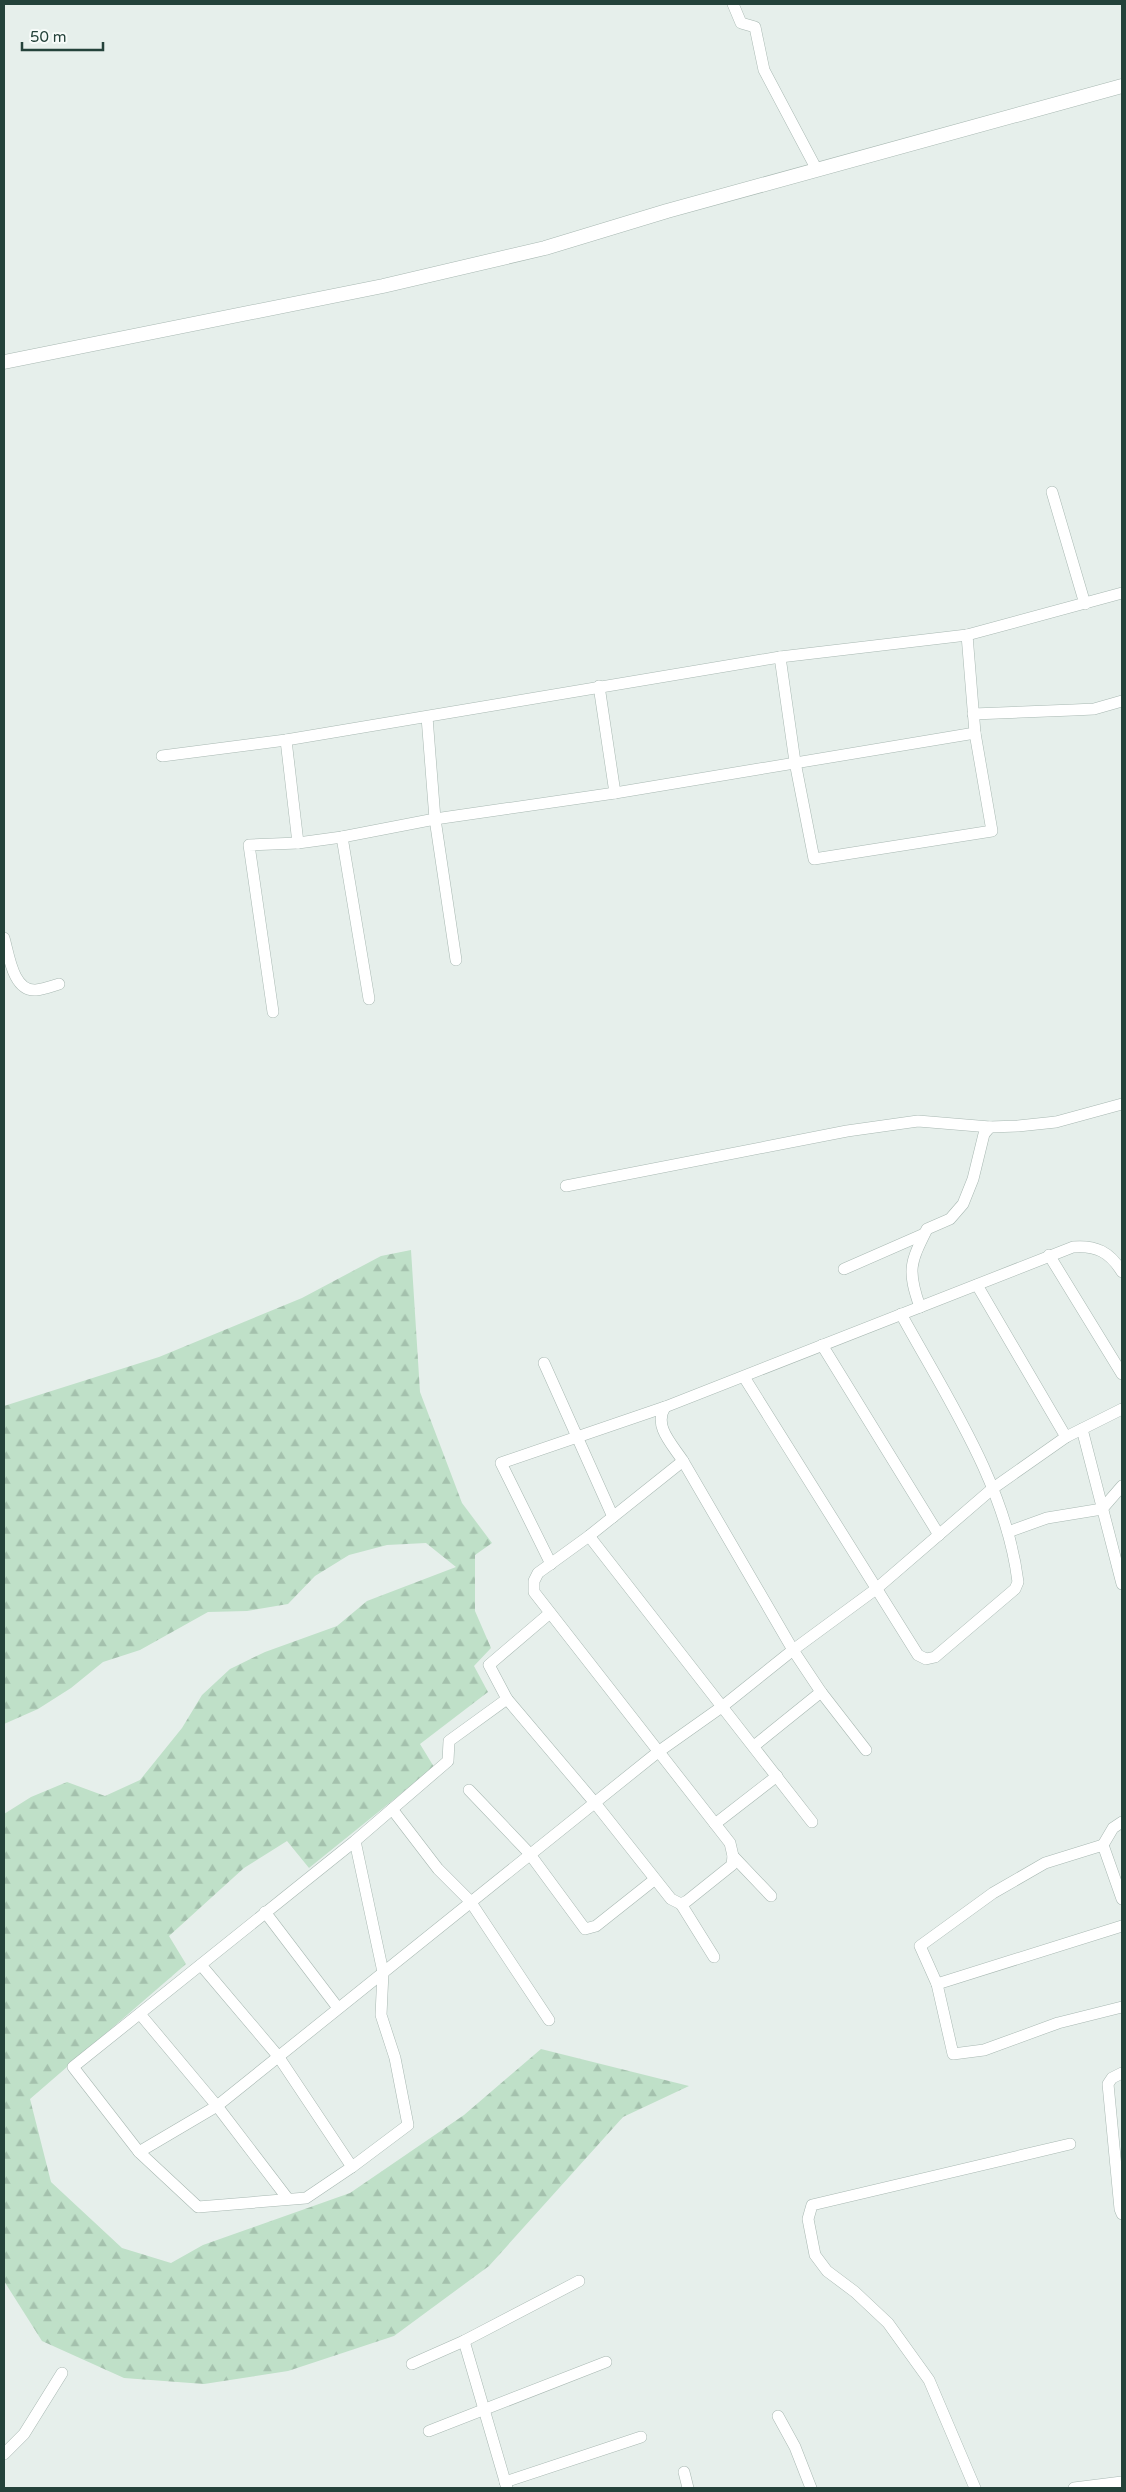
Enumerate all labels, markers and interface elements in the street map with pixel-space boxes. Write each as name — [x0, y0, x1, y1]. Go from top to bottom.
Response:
scale bar — [22, 20, 104, 52]
text: 50 m — [30, 28, 67, 46]

